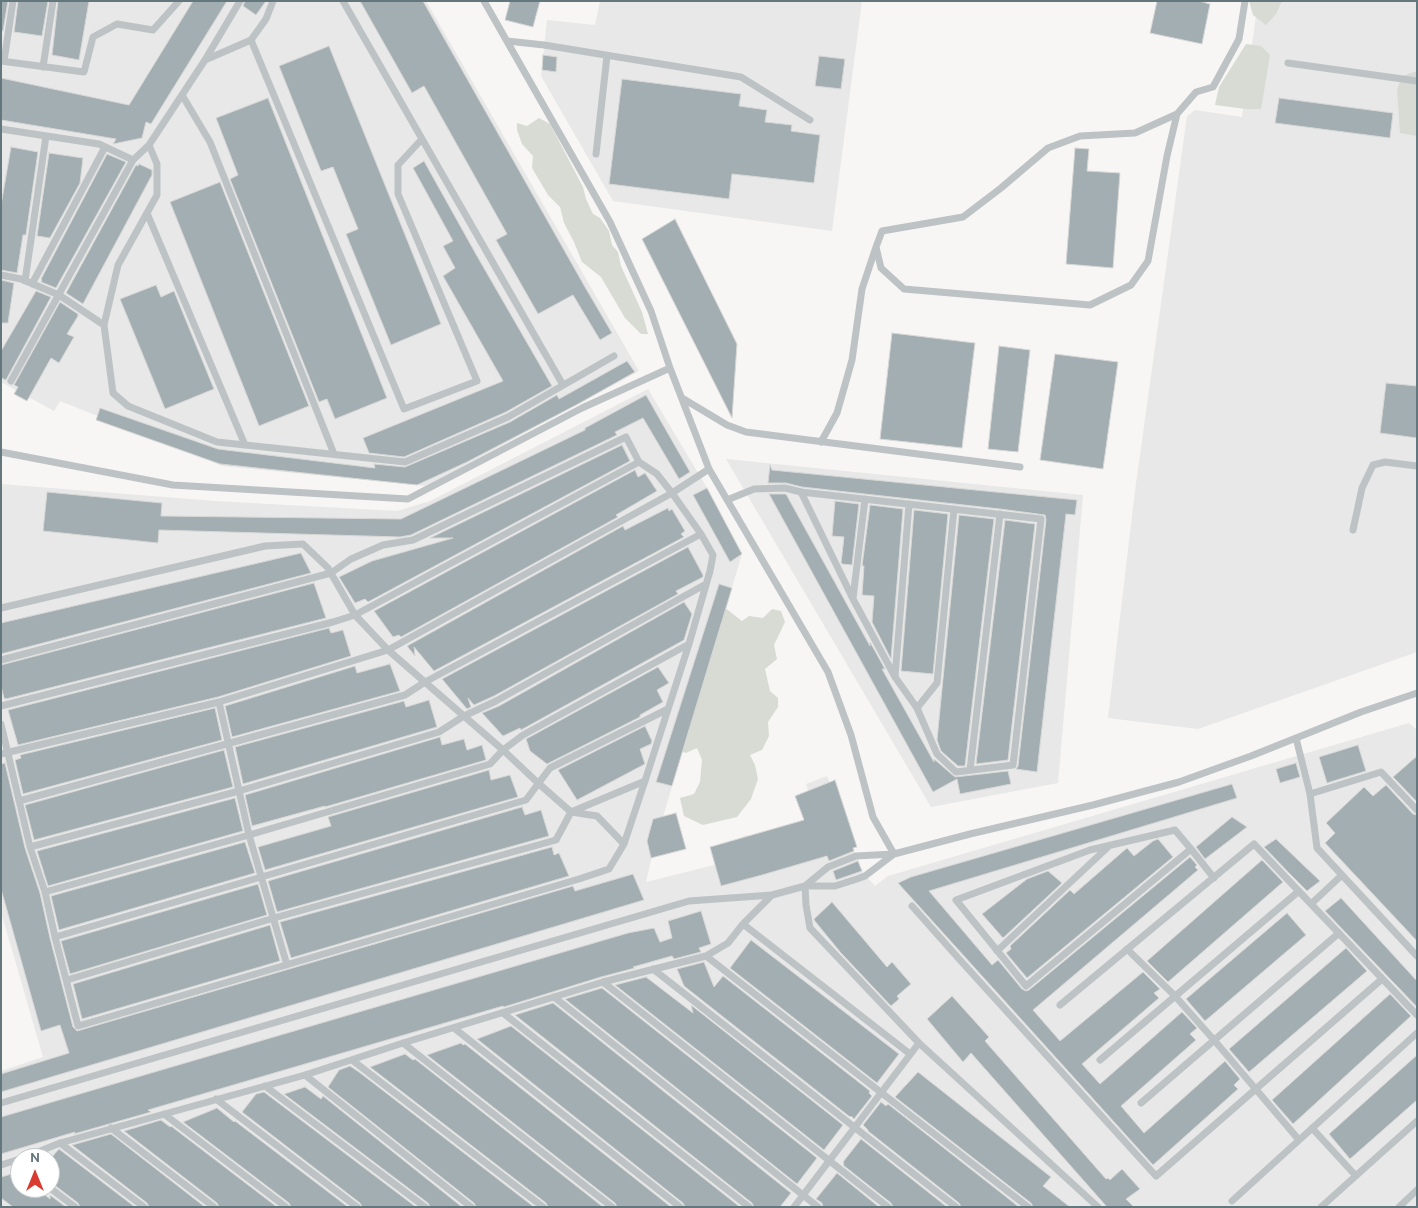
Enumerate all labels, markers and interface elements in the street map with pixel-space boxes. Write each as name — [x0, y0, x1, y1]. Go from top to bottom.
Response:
north arrow — [10, 1148, 60, 1198]
text: N — [30, 1150, 40, 1167]

